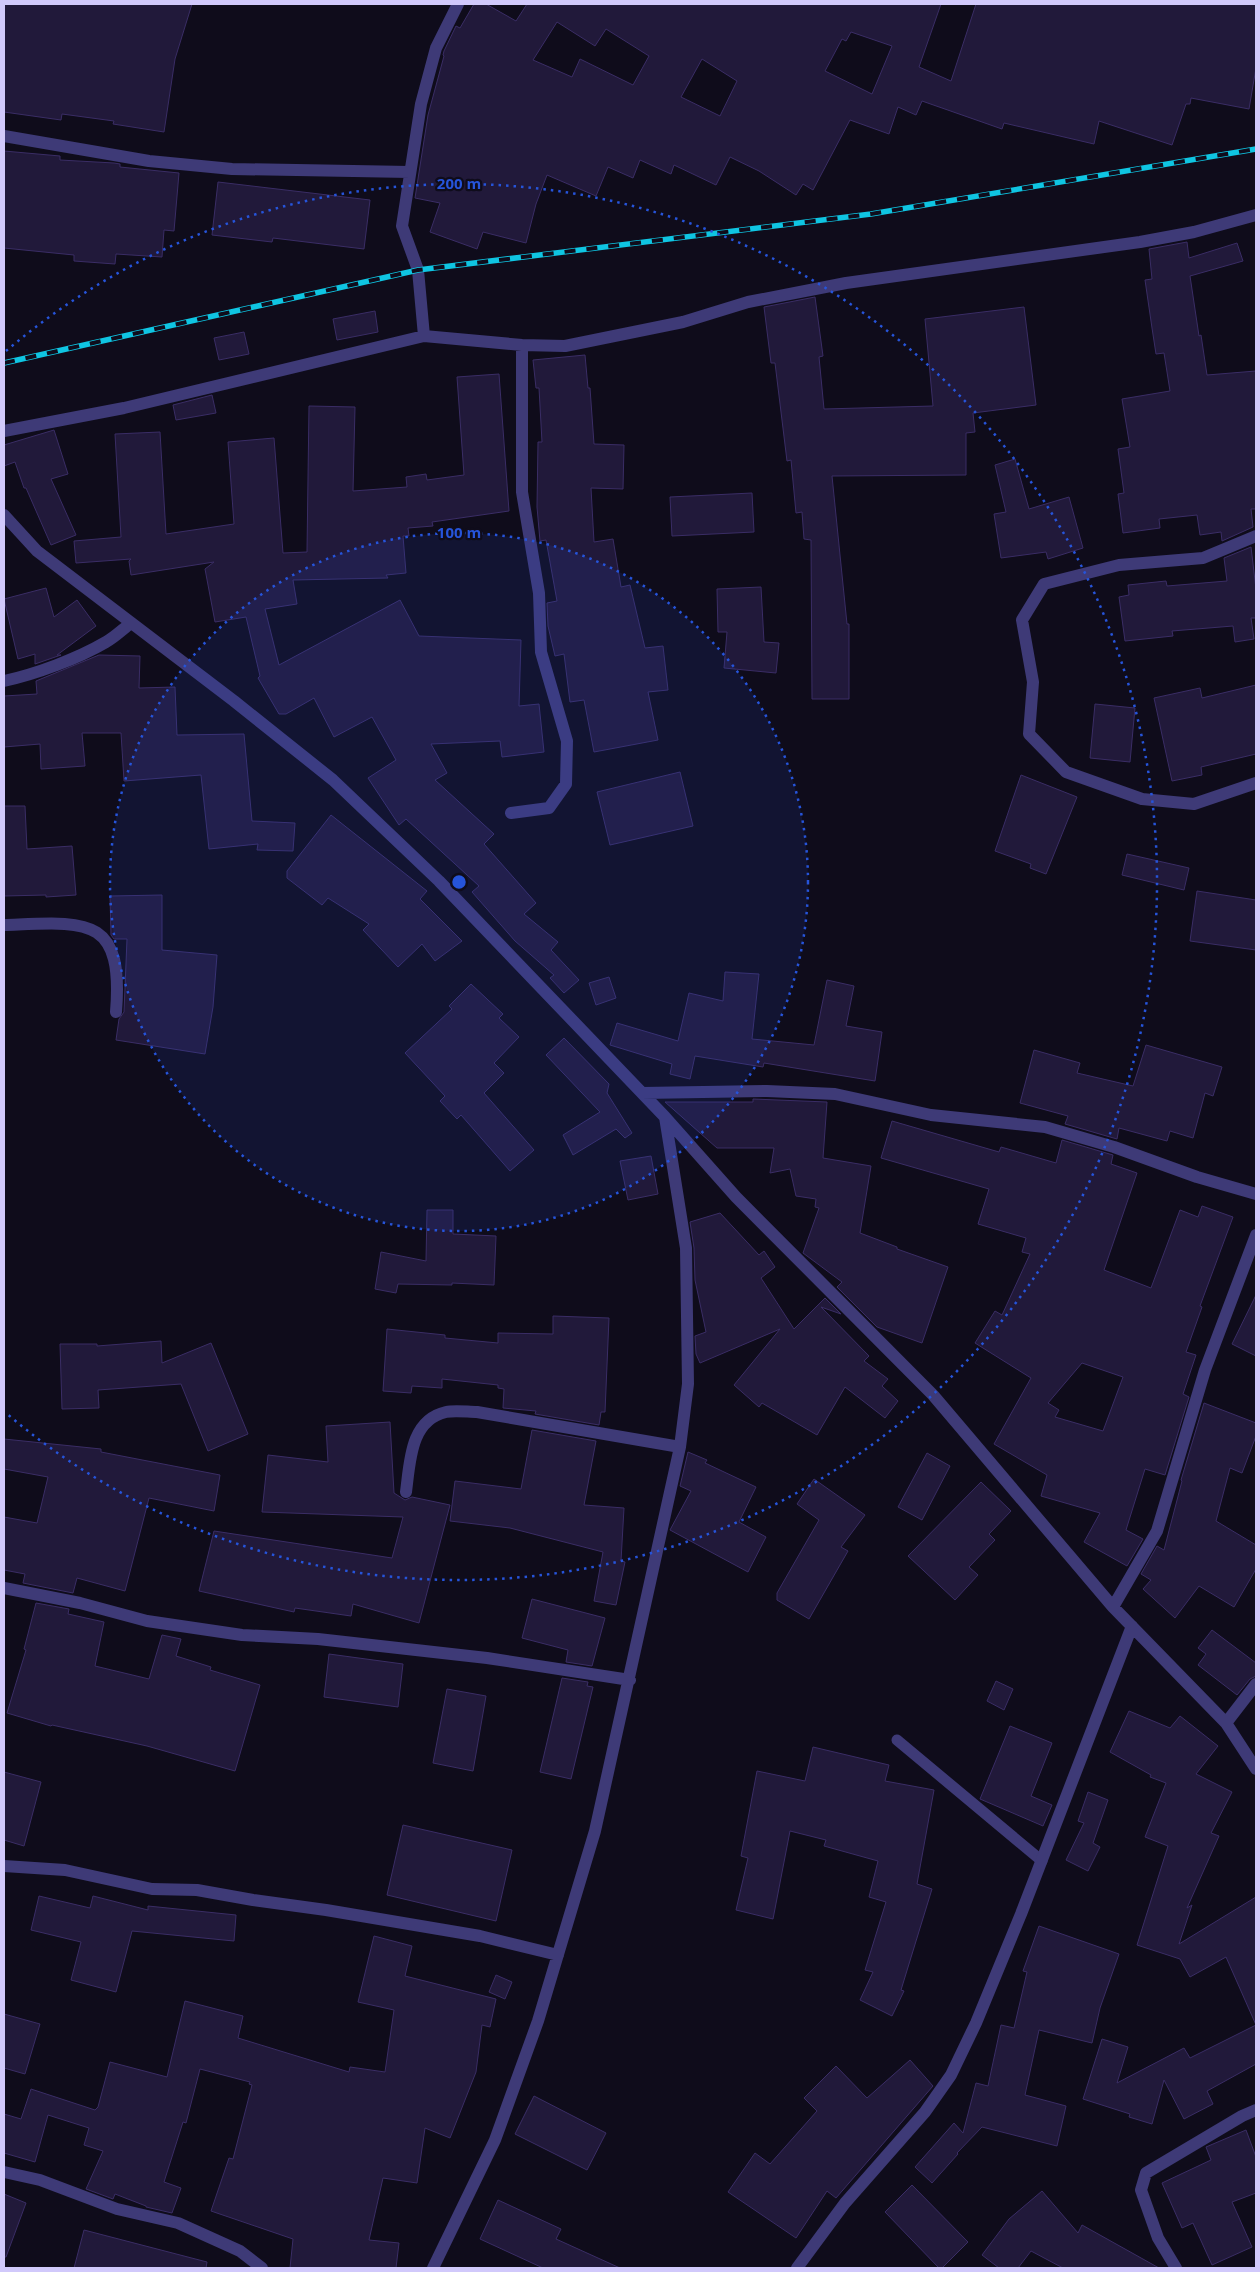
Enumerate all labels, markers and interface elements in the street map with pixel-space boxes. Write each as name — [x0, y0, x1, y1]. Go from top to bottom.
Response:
text: 200 m — [437, 173, 481, 193]
text: 100 m — [437, 522, 481, 542]
centre of rings — [450, 873, 468, 891]

